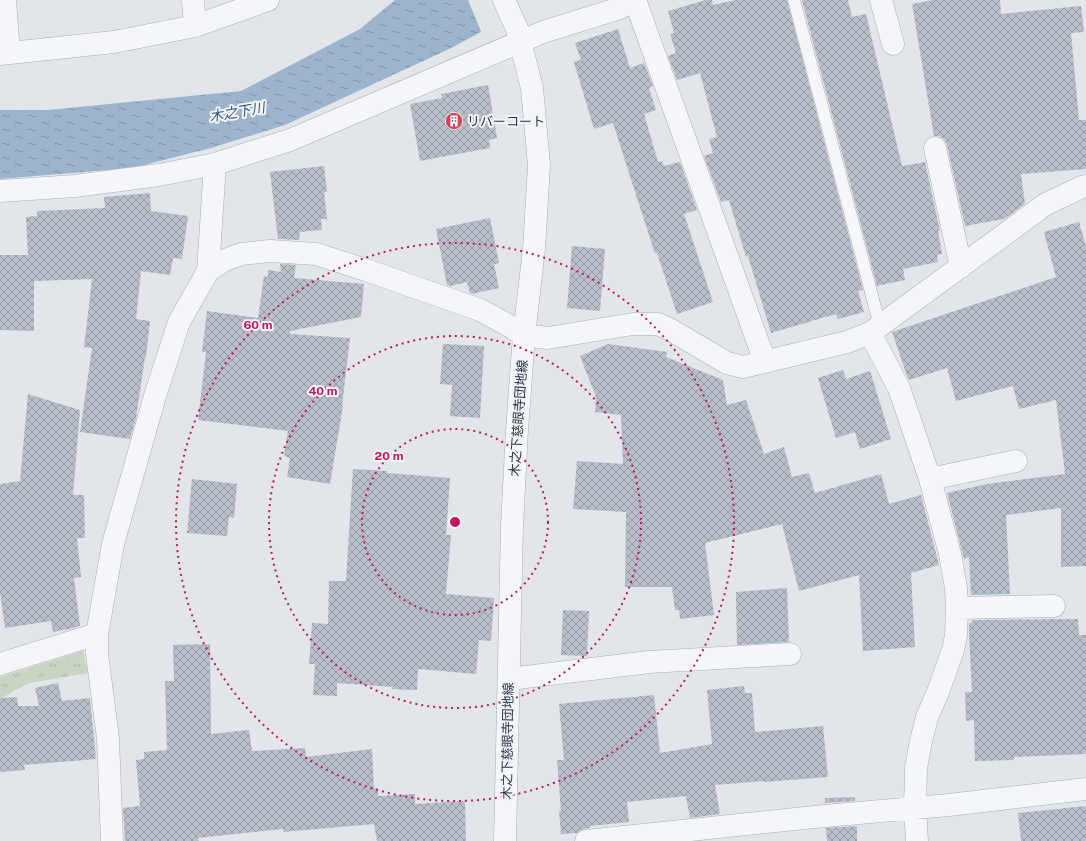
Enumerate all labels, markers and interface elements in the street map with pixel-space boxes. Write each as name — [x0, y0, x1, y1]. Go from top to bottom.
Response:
water label: 木之下川 — [208, 99, 268, 125]
building icon: リバーコート — [444, 111, 464, 131]
place label: リバーコート — [467, 114, 545, 129]
text: 60 m — [243, 318, 273, 332]
street label: 木之下慈眼寺団地線 — [507, 359, 530, 477]
text: 40 m — [308, 384, 338, 398]
text: 20 m — [375, 449, 404, 463]
centre of rings — [448, 515, 462, 529]
street label: 木之下慈眼寺団地線 — [499, 682, 516, 800]

